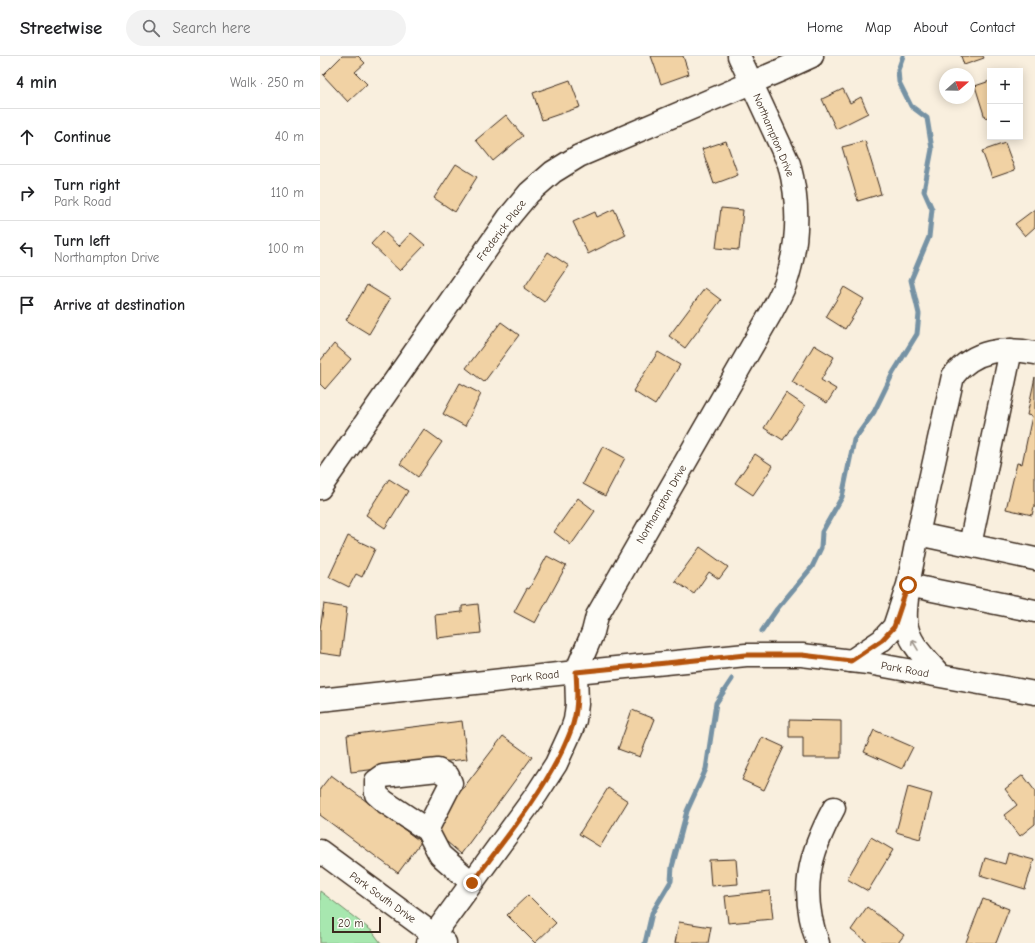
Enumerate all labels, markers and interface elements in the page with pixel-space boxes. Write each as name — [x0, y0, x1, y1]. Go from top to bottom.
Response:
search box — [126, 10, 406, 46]
text: Streetwise — [20, 17, 102, 39]
icon: search — [140, 17, 162, 39]
text: Search here — [172, 19, 250, 37]
text: Home — [807, 19, 843, 36]
text: Map — [865, 19, 891, 36]
text: About — [913, 19, 948, 36]
text: Contact — [970, 19, 1015, 36]
north arrow — [939, 68, 975, 104]
map controls — [987, 68, 1023, 140]
button: + — [987, 68, 1023, 104]
text: 4 min — [16, 73, 57, 92]
text: Walk · 250 m — [230, 75, 304, 90]
street label: Northampton Drive — [750, 92, 797, 179]
button: − — [987, 104, 1023, 140]
icon: ahead — [16, 126, 38, 148]
text: Continue — [54, 128, 111, 146]
text: 40 m — [275, 129, 304, 144]
text: Turn right — [54, 176, 120, 194]
icon: right — [16, 182, 38, 204]
text: 110 m — [271, 185, 304, 200]
text: Park Road — [54, 194, 111, 209]
street label: Frederick Place — [474, 197, 529, 264]
text: Turn left — [54, 232, 110, 250]
icon: left — [16, 238, 38, 260]
text: 100 m — [268, 241, 304, 256]
text: Northampton Drive — [54, 250, 159, 265]
icon: arrive — [16, 294, 38, 316]
text: Arrive at destination — [54, 296, 185, 314]
street label: Northampton Drive — [634, 462, 690, 546]
route start — [899, 576, 917, 594]
one-way arrow — [911, 639, 919, 651]
street label: Park Road — [880, 659, 930, 680]
street label: Park Road — [510, 667, 560, 685]
street label: Park South Drive — [347, 869, 419, 926]
route end — [463, 874, 481, 892]
scale bar — [332, 915, 381, 934]
text: 20 m — [338, 917, 363, 930]

